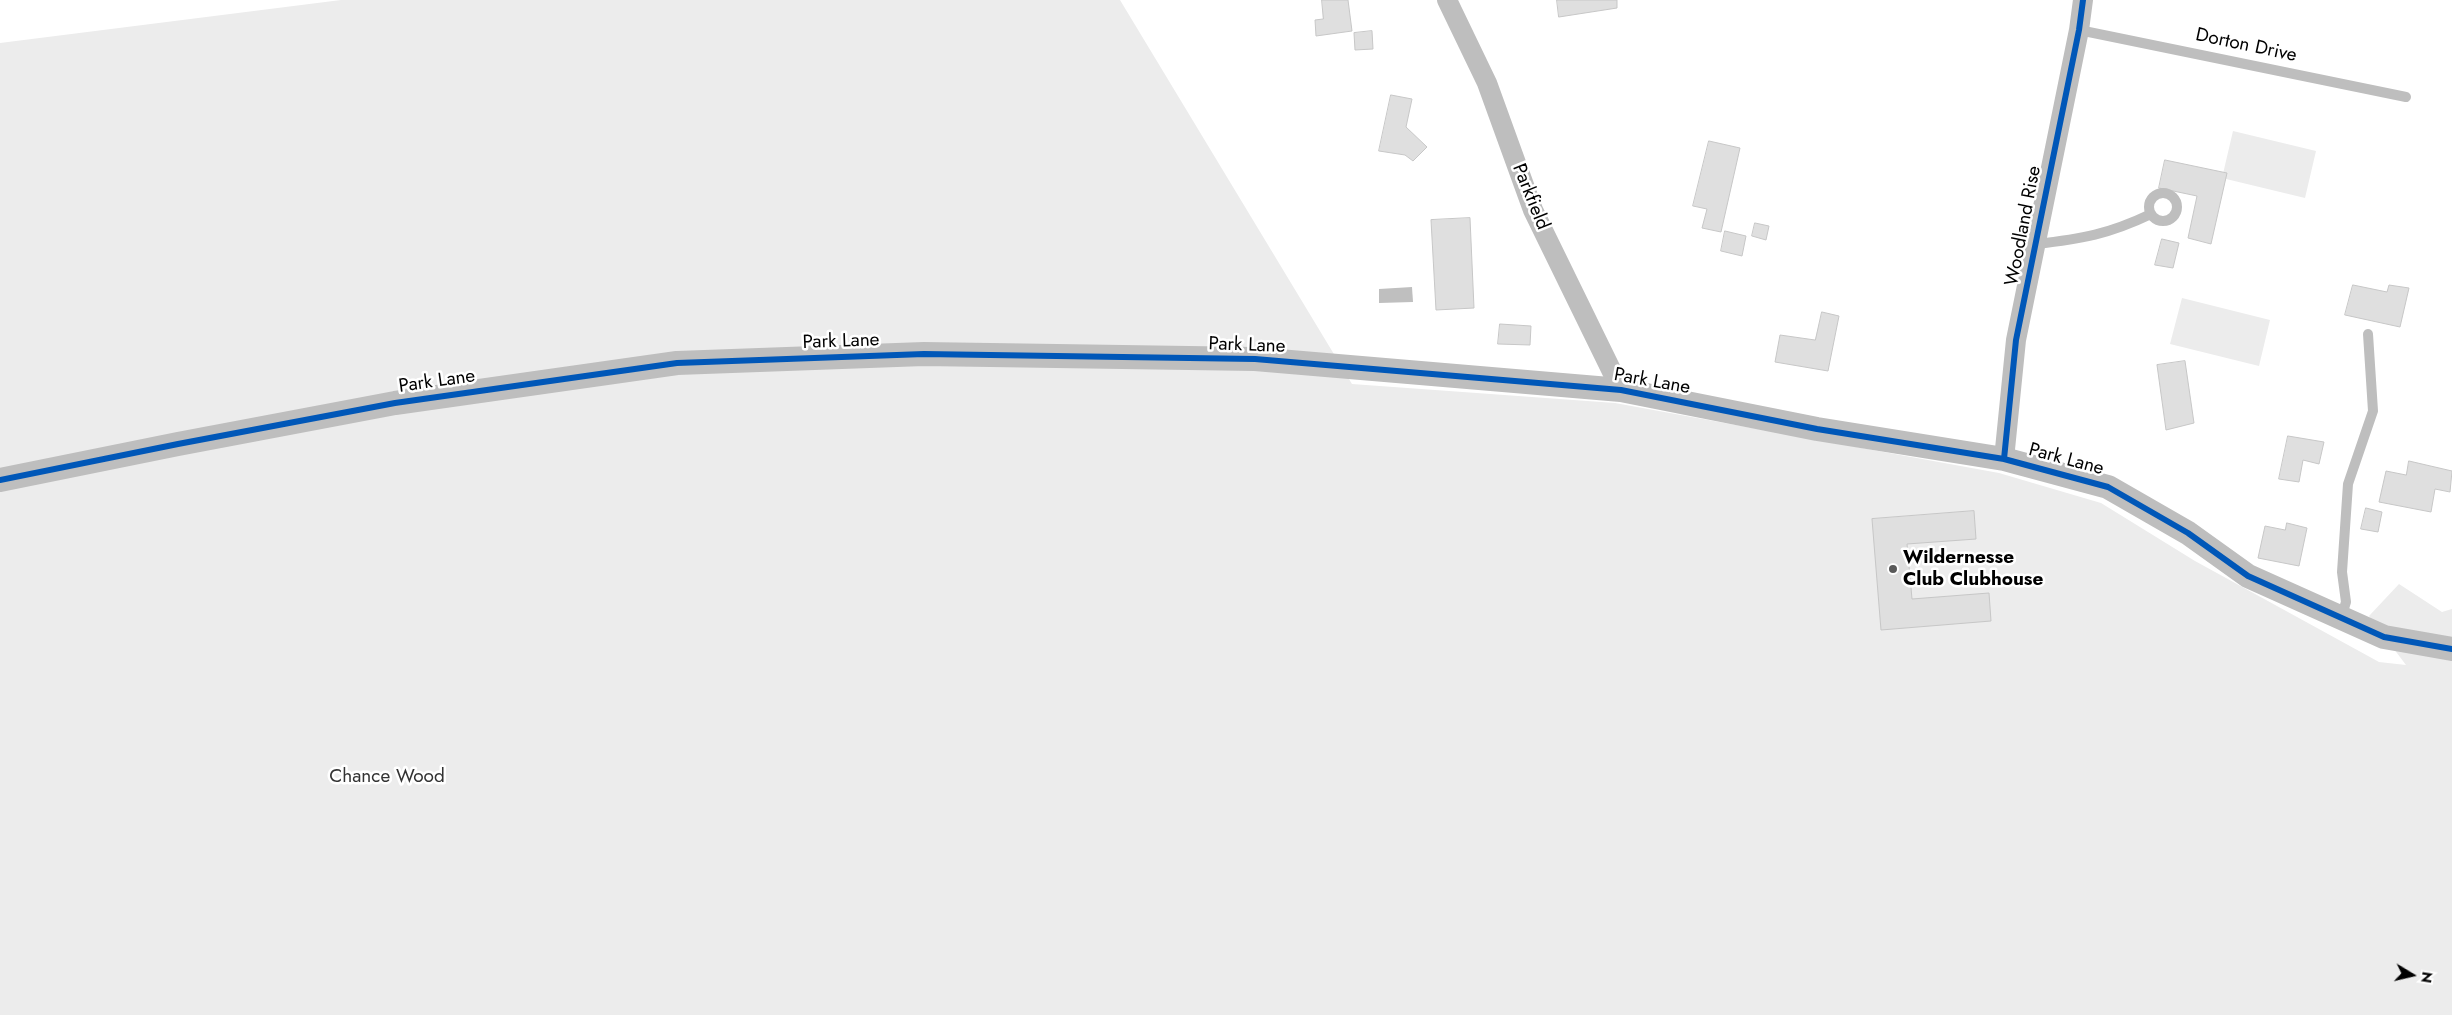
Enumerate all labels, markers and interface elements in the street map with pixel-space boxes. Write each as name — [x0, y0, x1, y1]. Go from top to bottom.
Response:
street label: Dorton Drive — [2193, 24, 2299, 68]
street label: Parkfield — [1506, 161, 1554, 233]
street label: Woodland Rise — [2001, 164, 2047, 288]
street label: Park Lane — [802, 329, 880, 355]
street label: Park Lane — [1208, 333, 1286, 359]
street label: Park Lane — [1612, 364, 1692, 400]
street label: Park Lane — [397, 365, 477, 399]
street label: Park Lane — [2026, 439, 2106, 481]
place label: Wildernesse Club Clubhouse — [1903, 547, 2043, 591]
marker: Wildernesse Club Clubhouse — [1887, 563, 1899, 575]
park label: Chance Wood — [329, 766, 445, 788]
north arrow — [2387, 950, 2437, 1000]
text: N — [2416, 970, 2438, 984]

